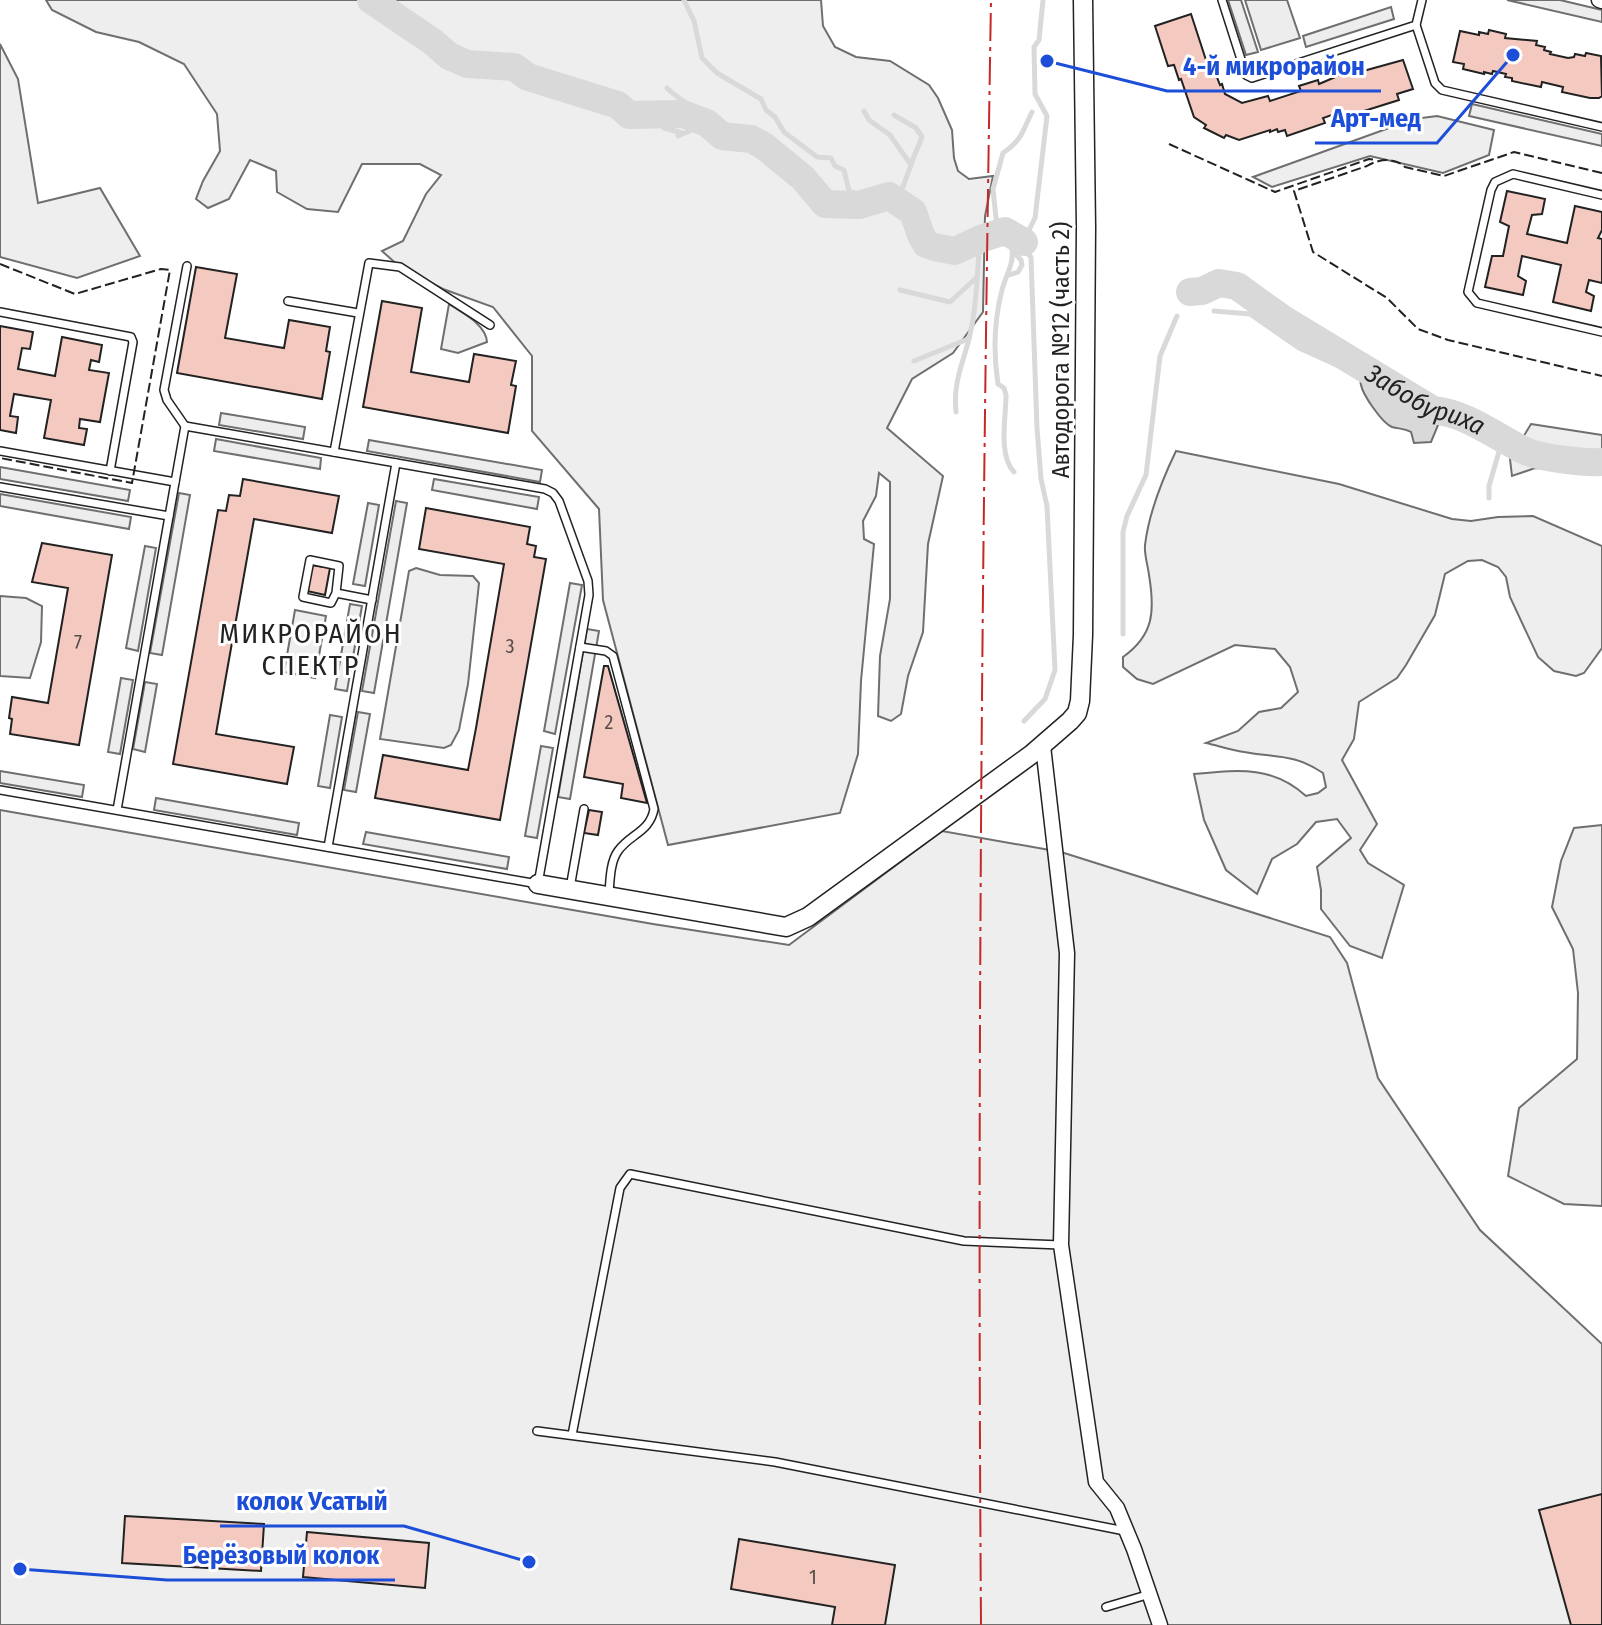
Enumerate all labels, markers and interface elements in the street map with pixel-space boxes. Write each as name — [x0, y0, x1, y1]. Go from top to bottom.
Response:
callout: 4-й микрорайон — [1167, 41, 1381, 91]
text: 4-й микрорайон — [1183, 51, 1365, 82]
callout: Арт-мед — [1315, 93, 1437, 143]
text: Арт-мед — [1330, 103, 1421, 134]
street label: Автодорога №12 (часть 2) — [1047, 222, 1075, 478]
water label: Забобуриха — [1359, 357, 1491, 441]
district label: МИКРОРАЙОН СПЕКТР — [219, 617, 403, 682]
house number: 7 — [74, 630, 82, 654]
house number: 3 — [505, 634, 515, 658]
house number: 2 — [605, 710, 614, 734]
callout: колок Усатый — [220, 1476, 404, 1526]
text: колок Усатый — [236, 1486, 388, 1517]
callout: Берёзовый колок — [167, 1530, 395, 1580]
text: Берёзовый колок — [183, 1540, 380, 1571]
house number: 1 — [809, 1565, 817, 1589]

